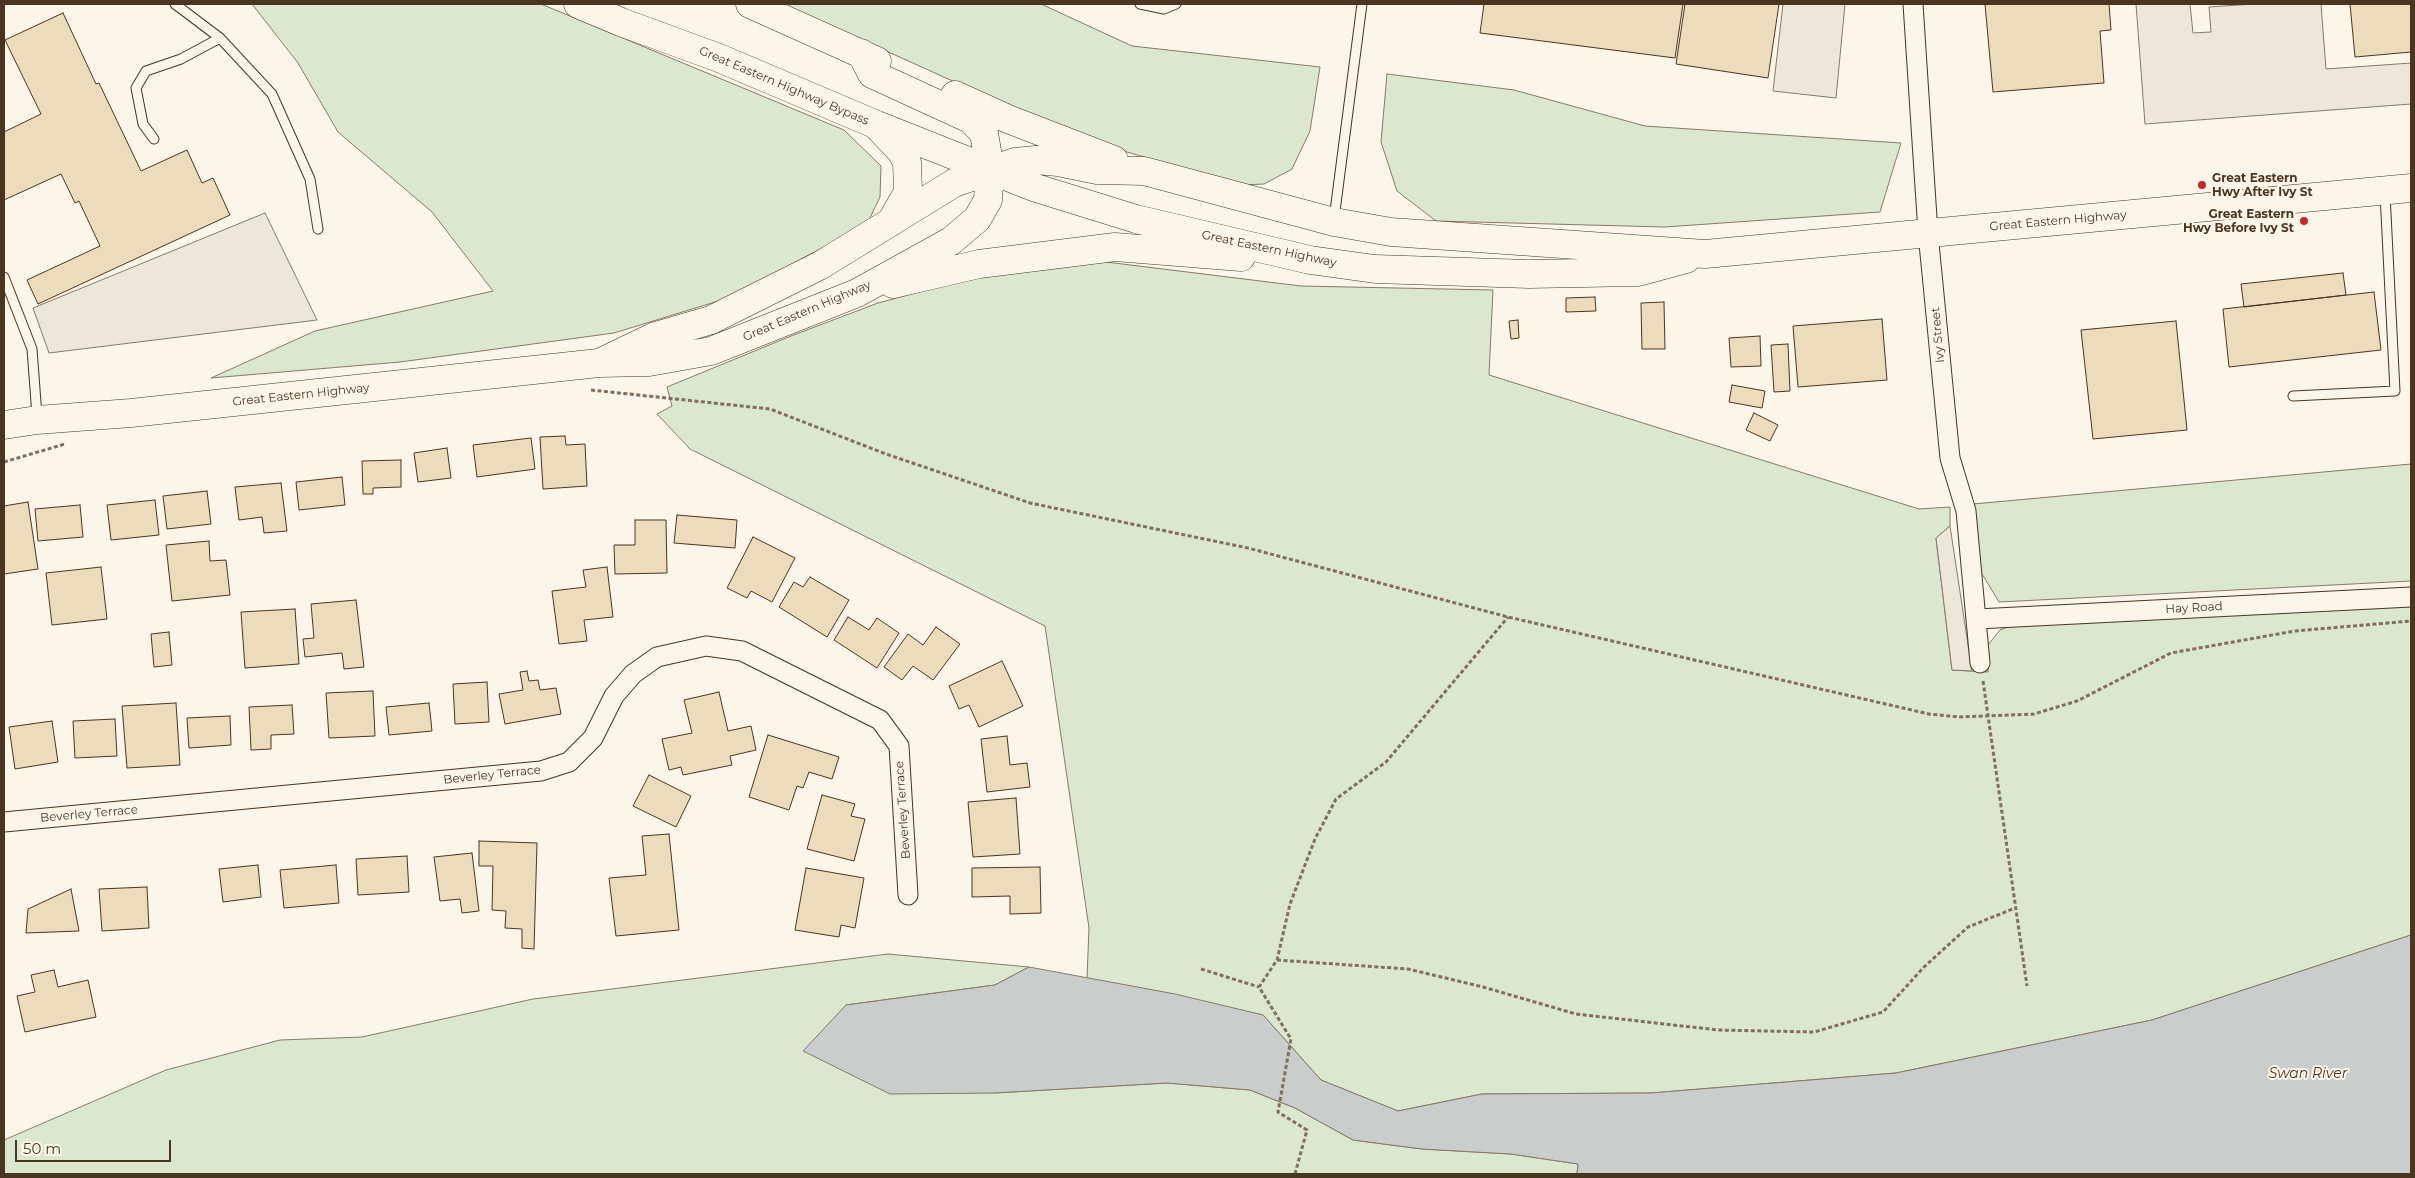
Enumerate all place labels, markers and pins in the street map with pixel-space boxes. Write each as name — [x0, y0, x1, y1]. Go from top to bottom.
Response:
place label: Great Eastern Hwy After Ivy St — [2212, 171, 2313, 199]
marker: Great Eastern Hwy After Ivy St — [2196, 179, 2208, 191]
place label: Great Eastern Hwy Before Ivy St — [2183, 207, 2294, 235]
marker: Great Eastern Hwy Before Ivy St — [2298, 215, 2310, 227]

